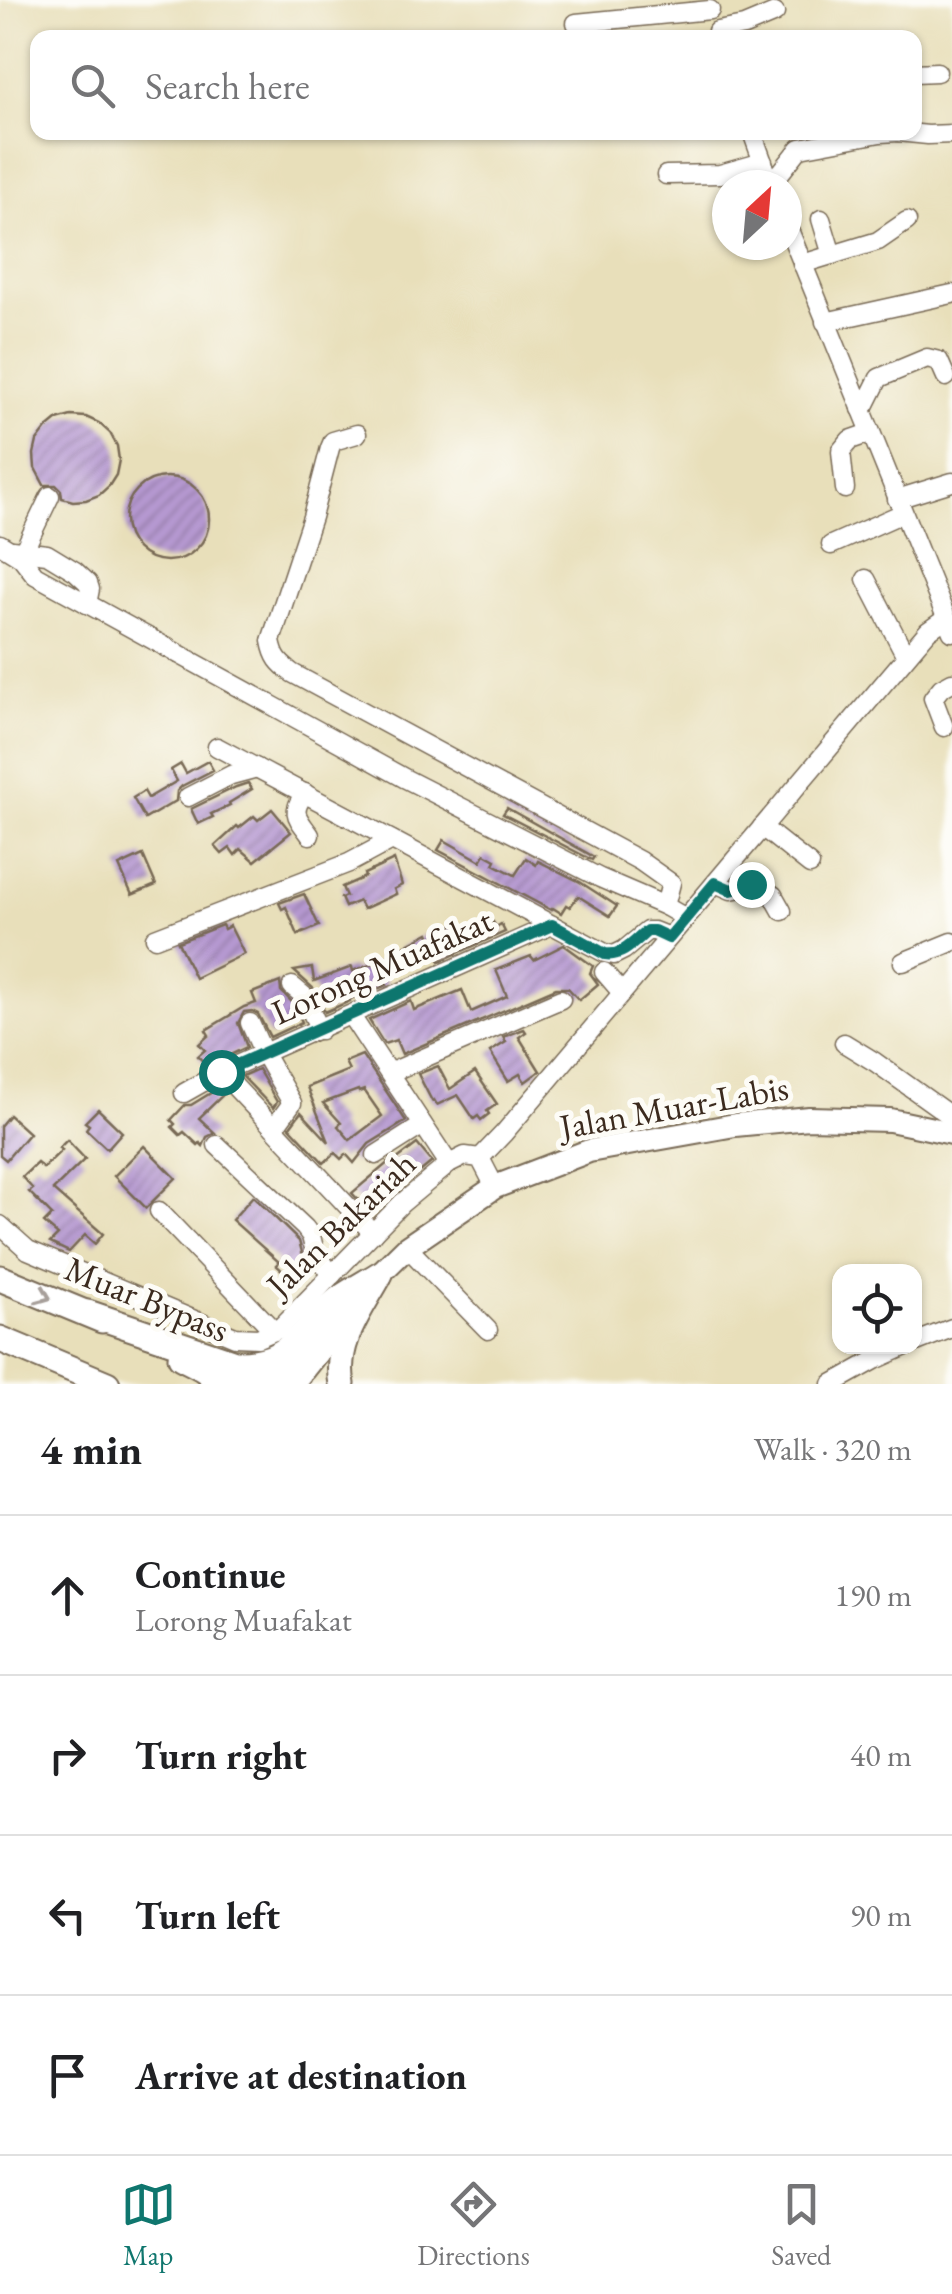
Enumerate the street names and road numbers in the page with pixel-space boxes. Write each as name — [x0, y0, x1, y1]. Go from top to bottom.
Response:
street label: Lorong Muafakat — [264, 897, 499, 1034]
street label: Jalan Muar-Labis — [553, 1064, 792, 1149]
street label: Jalan Bakariah — [254, 1141, 425, 1308]
street label: Muar Bypass — [59, 1245, 236, 1352]

